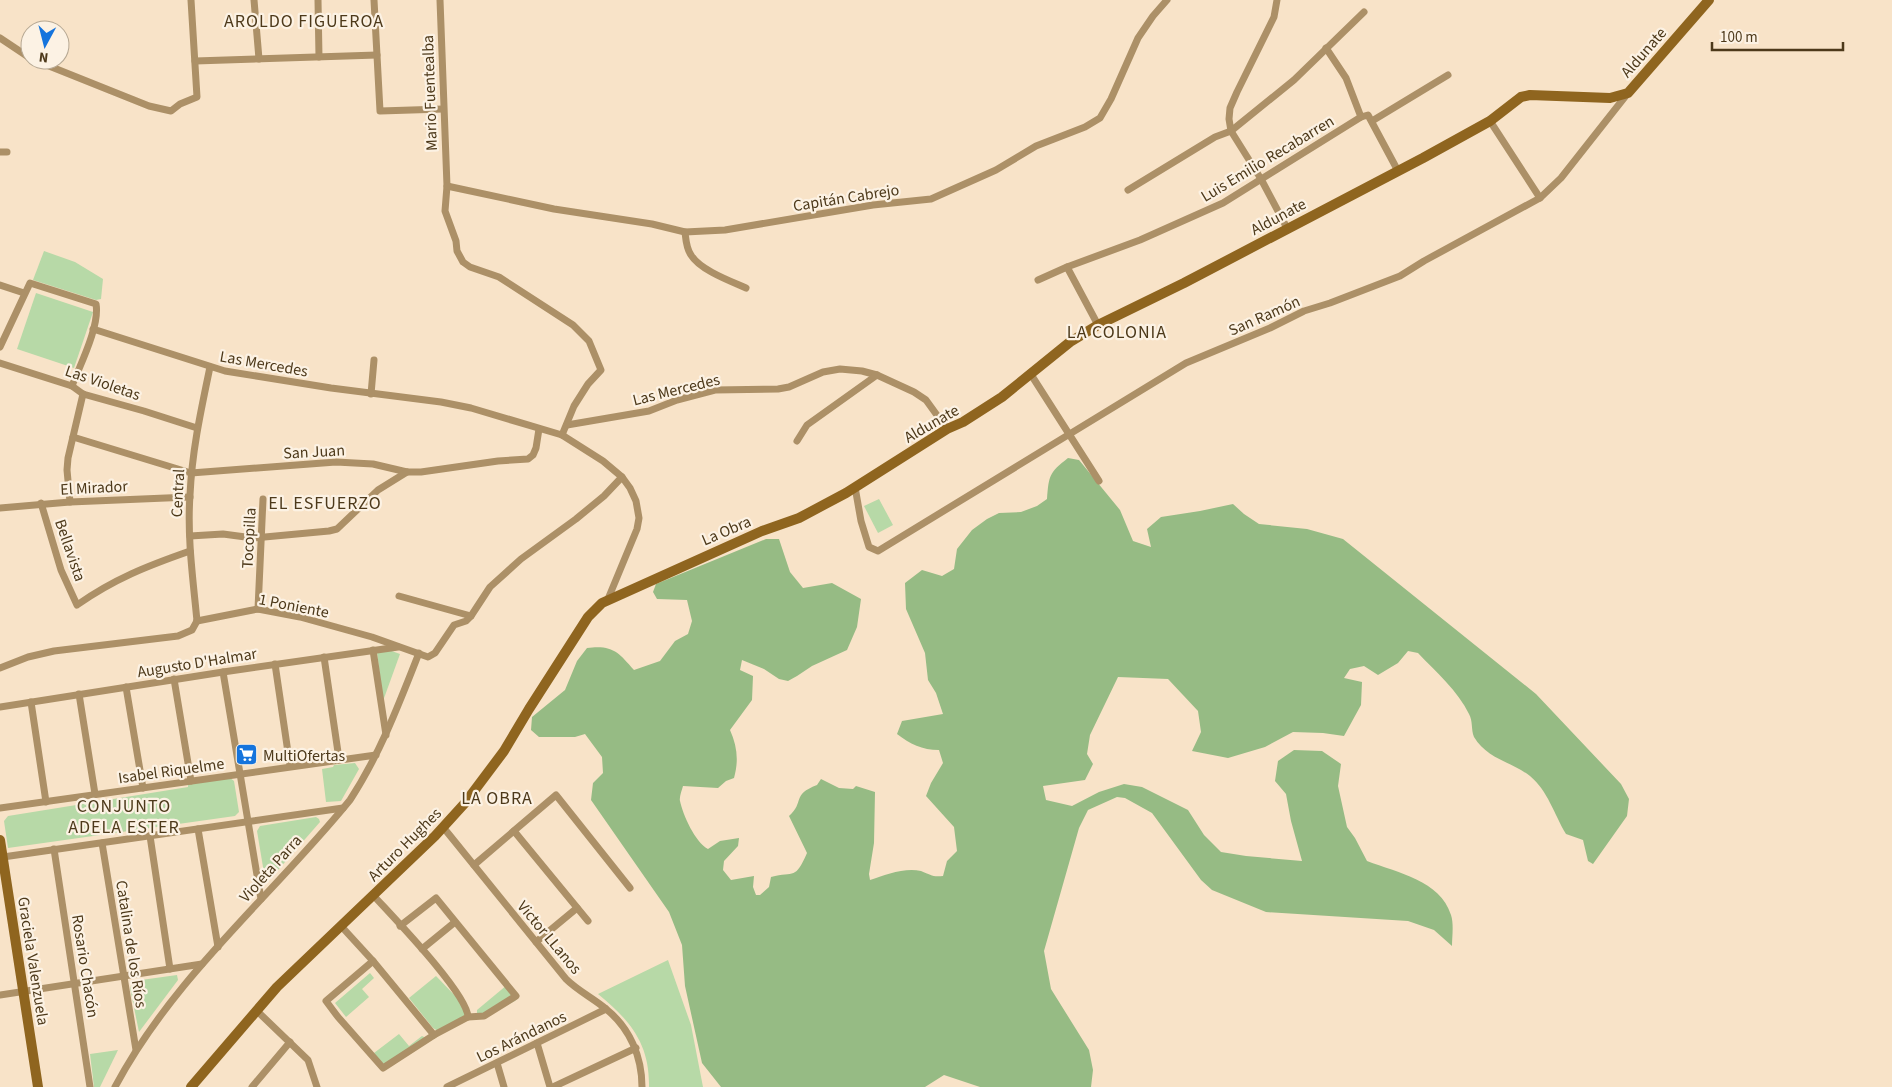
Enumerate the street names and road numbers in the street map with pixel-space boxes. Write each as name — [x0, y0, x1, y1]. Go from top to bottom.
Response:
street label: Aldunate — [1616, 23, 1672, 83]
street label: Mario Fuentealba — [417, 35, 443, 151]
street label: Luis Emilio Recabarren — [1197, 110, 1338, 207]
street label: Capitán Cabrejo — [792, 179, 901, 217]
street label: Aldunate — [1247, 193, 1310, 241]
street label: San Ramón — [1225, 290, 1304, 341]
street label: Las Mercedes — [218, 345, 310, 383]
street label: Las Violetas — [62, 360, 144, 406]
street label: Las Mercedes — [630, 368, 722, 411]
street label: Aldunate — [900, 399, 963, 448]
street label: San Juan — [283, 439, 345, 465]
street label: Central — [166, 468, 190, 518]
street label: El Mirador — [60, 475, 129, 501]
street label: Tocopilla — [236, 507, 262, 569]
street label: La Obra — [698, 511, 755, 551]
street label: Bellavista — [49, 516, 91, 584]
street label: 1 Poniente — [257, 588, 331, 624]
street label: Augusto D'Halmar — [136, 643, 259, 683]
street label: Isabel Riquelme — [117, 753, 226, 789]
street label: Arturo Hughes — [363, 803, 447, 886]
street label: Violeta Parra — [234, 830, 307, 907]
street label: Catalina de los Ríos — [110, 879, 152, 1010]
street label: Graciela Valenzuela — [12, 895, 54, 1027]
street label: Victor LLanos — [512, 896, 587, 979]
street label: Rosario Chacón — [66, 913, 104, 1019]
street label: Los Arándanos — [473, 1005, 570, 1068]

